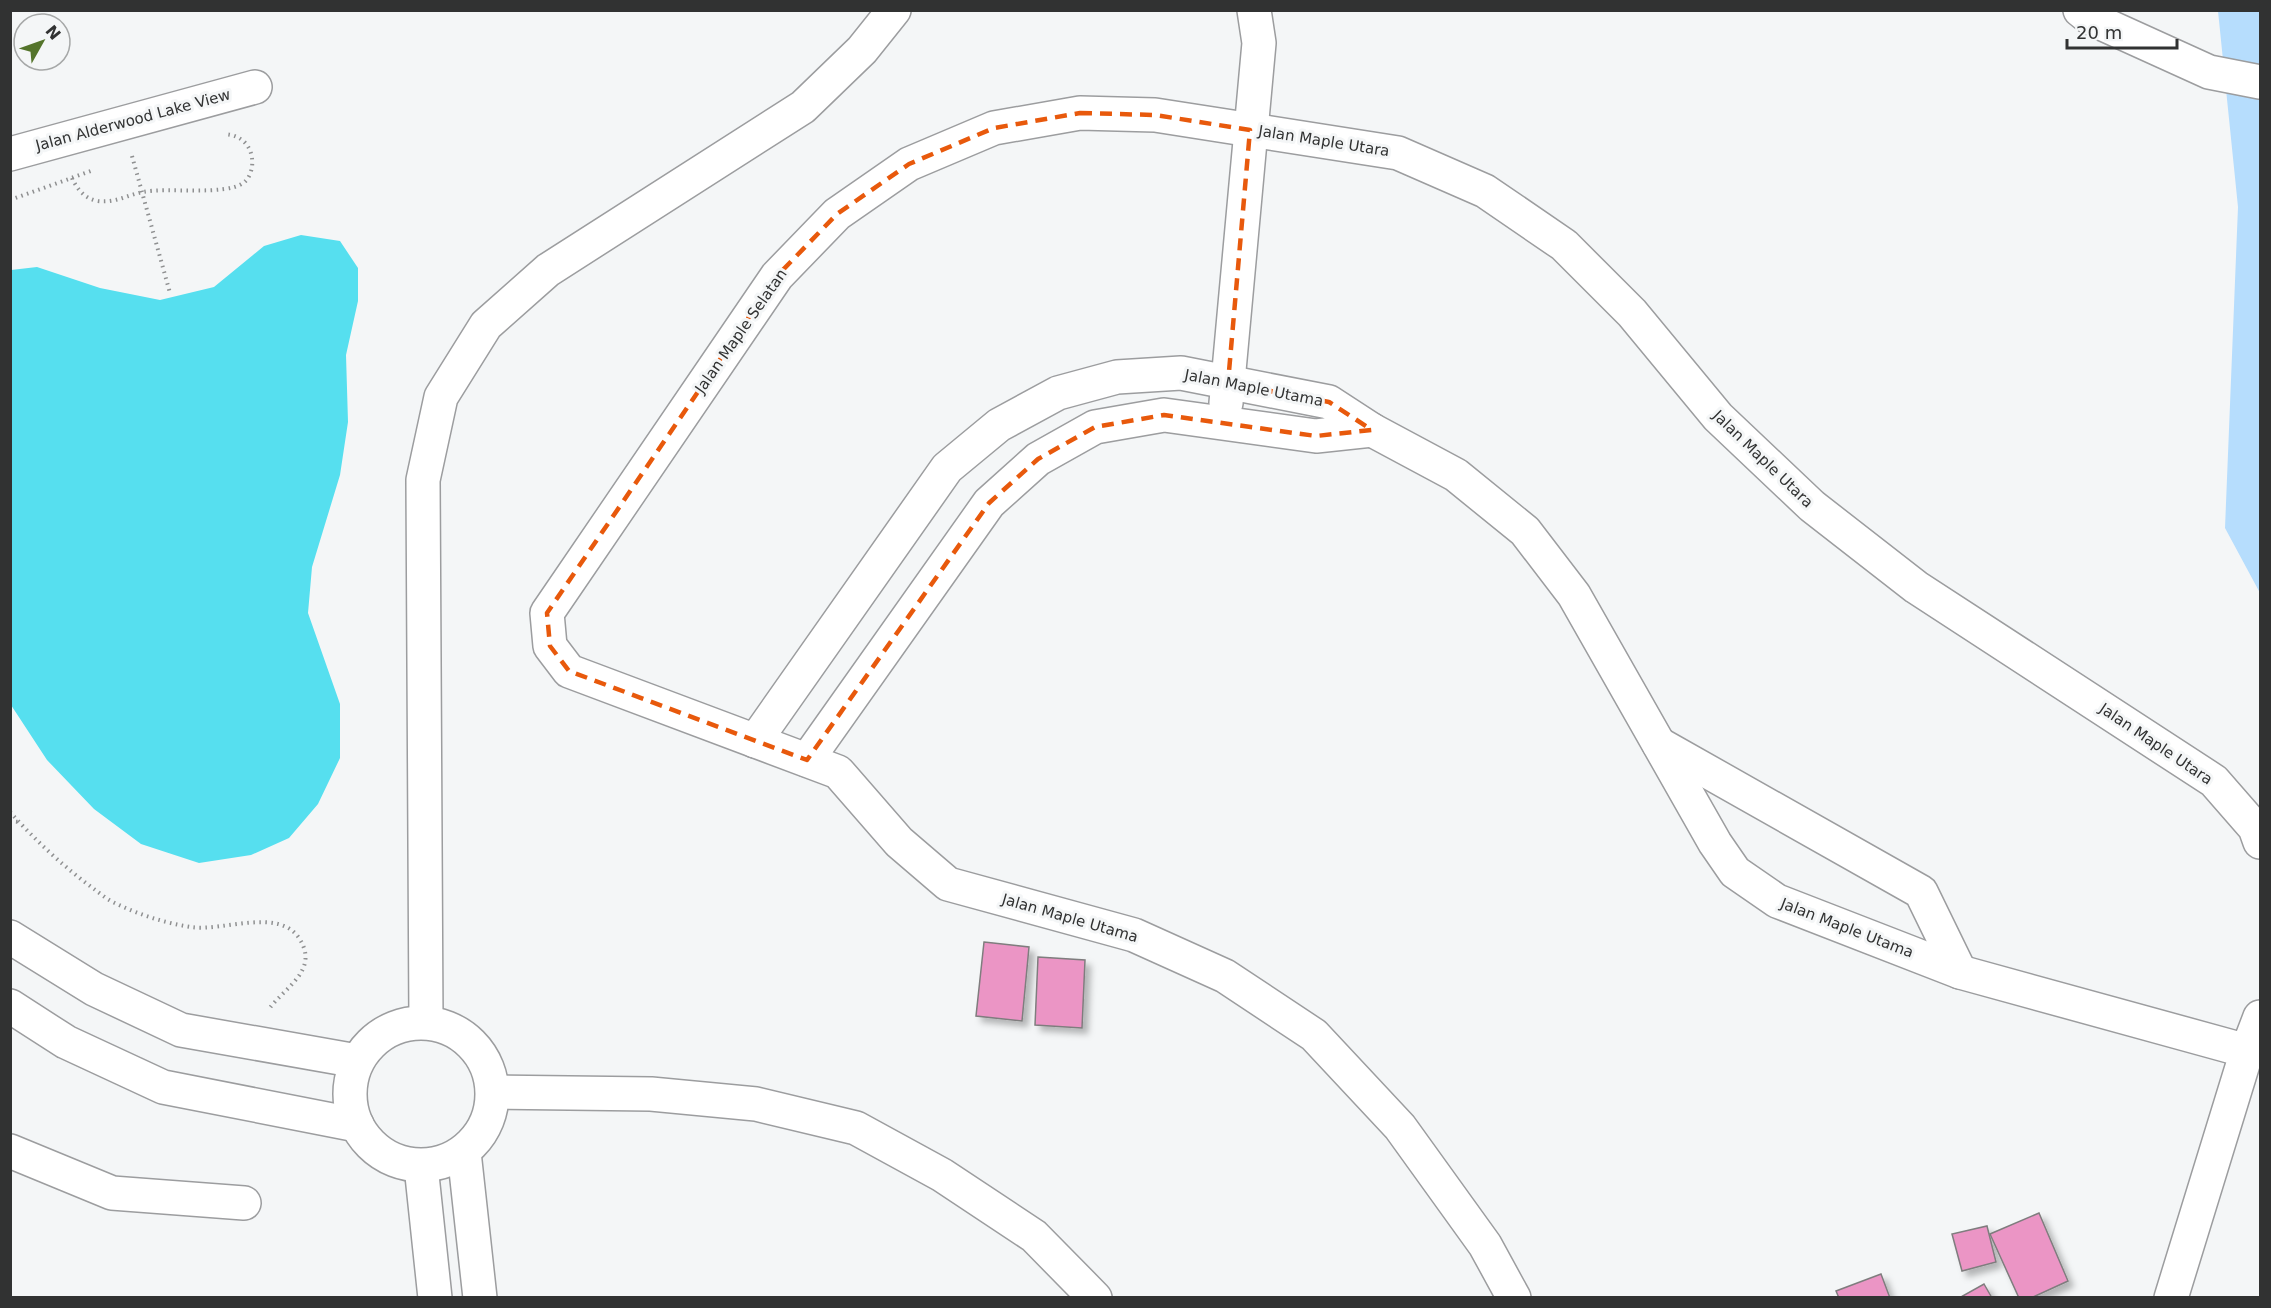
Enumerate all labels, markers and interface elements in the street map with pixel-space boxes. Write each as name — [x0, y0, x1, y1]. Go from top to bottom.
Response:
north arrow — [12, 12, 72, 72]
scale bar — [2067, 12, 2176, 50]
text: N — [42, 21, 65, 44]
text: 20 m — [2076, 22, 2122, 43]
street label: Jalan Alderwood Lake View — [33, 85, 232, 155]
street label: Jalan Maple Utara — [1256, 122, 1391, 160]
street label: Jalan Maple Selatan — [691, 265, 791, 398]
street label: Jalan Maple Utama — [1182, 366, 1325, 410]
street label: Jalan Maple Utara — [1708, 406, 1817, 511]
street label: Jalan Maple Utara — [2095, 699, 2216, 789]
street label: Jalan Maple Utama — [999, 890, 1140, 946]
street label: Jalan Maple Utama — [1777, 894, 1916, 962]

